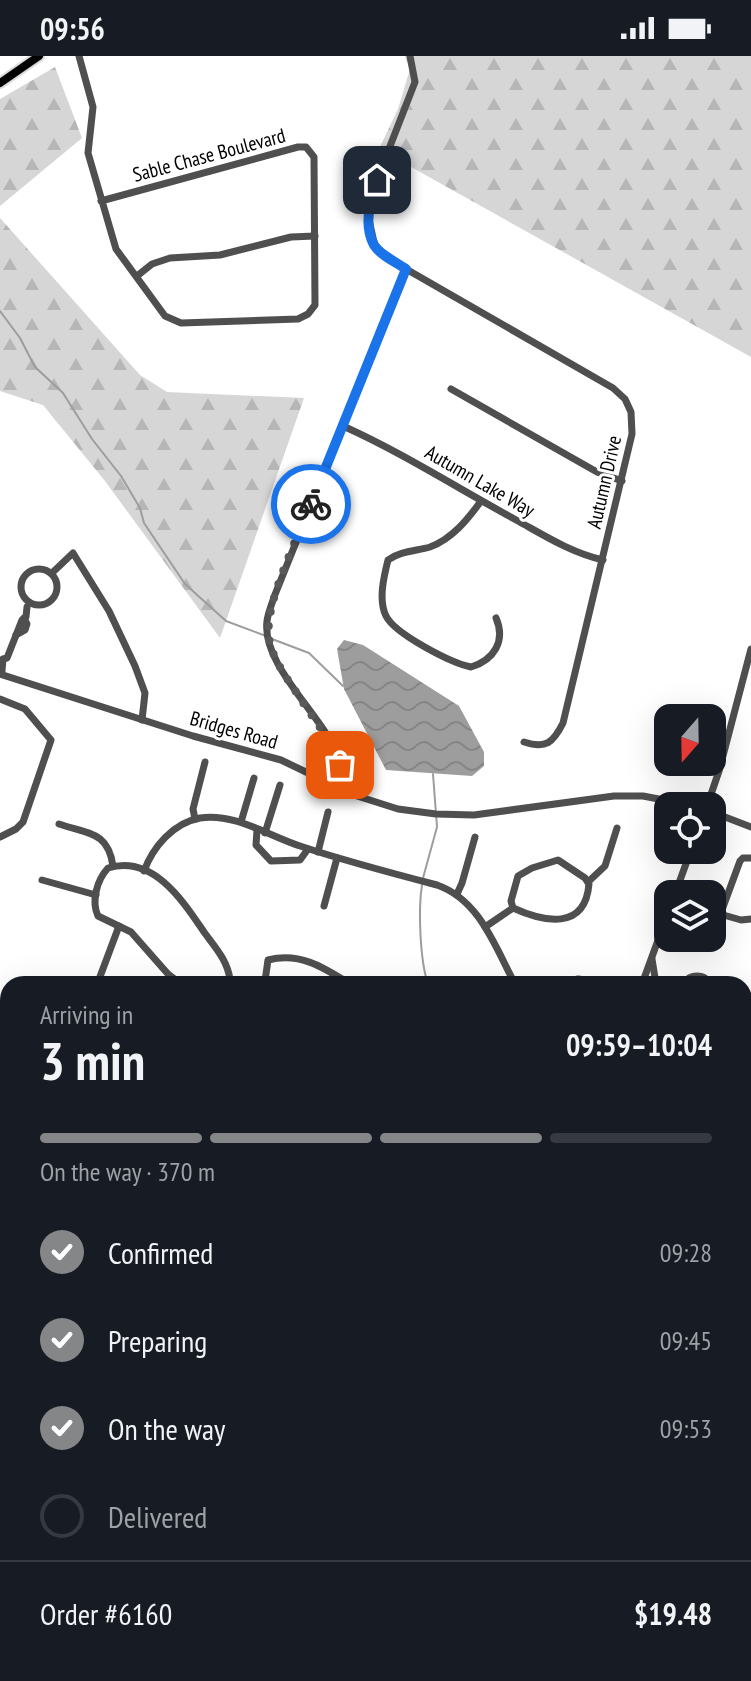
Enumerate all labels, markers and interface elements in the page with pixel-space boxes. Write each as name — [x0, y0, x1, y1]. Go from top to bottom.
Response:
text: 09:56 — [40, 9, 105, 48]
street label: Sable Chase Boulevard — [130, 122, 288, 188]
pin — [343, 146, 411, 214]
icon: home — [355, 158, 399, 202]
street label: Autumn Drive — [581, 433, 627, 531]
street label: Autumn Lake Way — [420, 439, 540, 523]
courier — [271, 464, 351, 544]
icon: bike — [289, 482, 333, 526]
north arrow — [654, 704, 726, 776]
map controls — [654, 704, 726, 952]
street label: Bridges Road — [187, 705, 281, 755]
pin — [306, 731, 374, 799]
icon: bag — [318, 743, 362, 787]
button: locate — [654, 792, 726, 864]
button: layers — [654, 880, 726, 952]
text: Arriving in — [40, 998, 133, 1031]
text: 09:59–10:04 — [566, 1025, 712, 1064]
text: 3 min — [40, 1027, 145, 1094]
text: On the way · 370 m — [40, 1155, 215, 1188]
icon: check — [40, 1230, 84, 1274]
text: Confirmed — [108, 1233, 213, 1272]
text: 09:28 — [660, 1236, 712, 1269]
icon: check — [40, 1318, 84, 1362]
text: Preparing — [108, 1321, 207, 1360]
text: 09:45 — [660, 1324, 712, 1357]
icon: check — [40, 1406, 84, 1450]
text: On the way — [108, 1409, 225, 1448]
text: 09:53 — [660, 1412, 712, 1445]
text: Delivered — [108, 1497, 207, 1536]
text: Order #6160 — [40, 1594, 172, 1633]
text: $19.48 — [634, 1594, 712, 1633]

